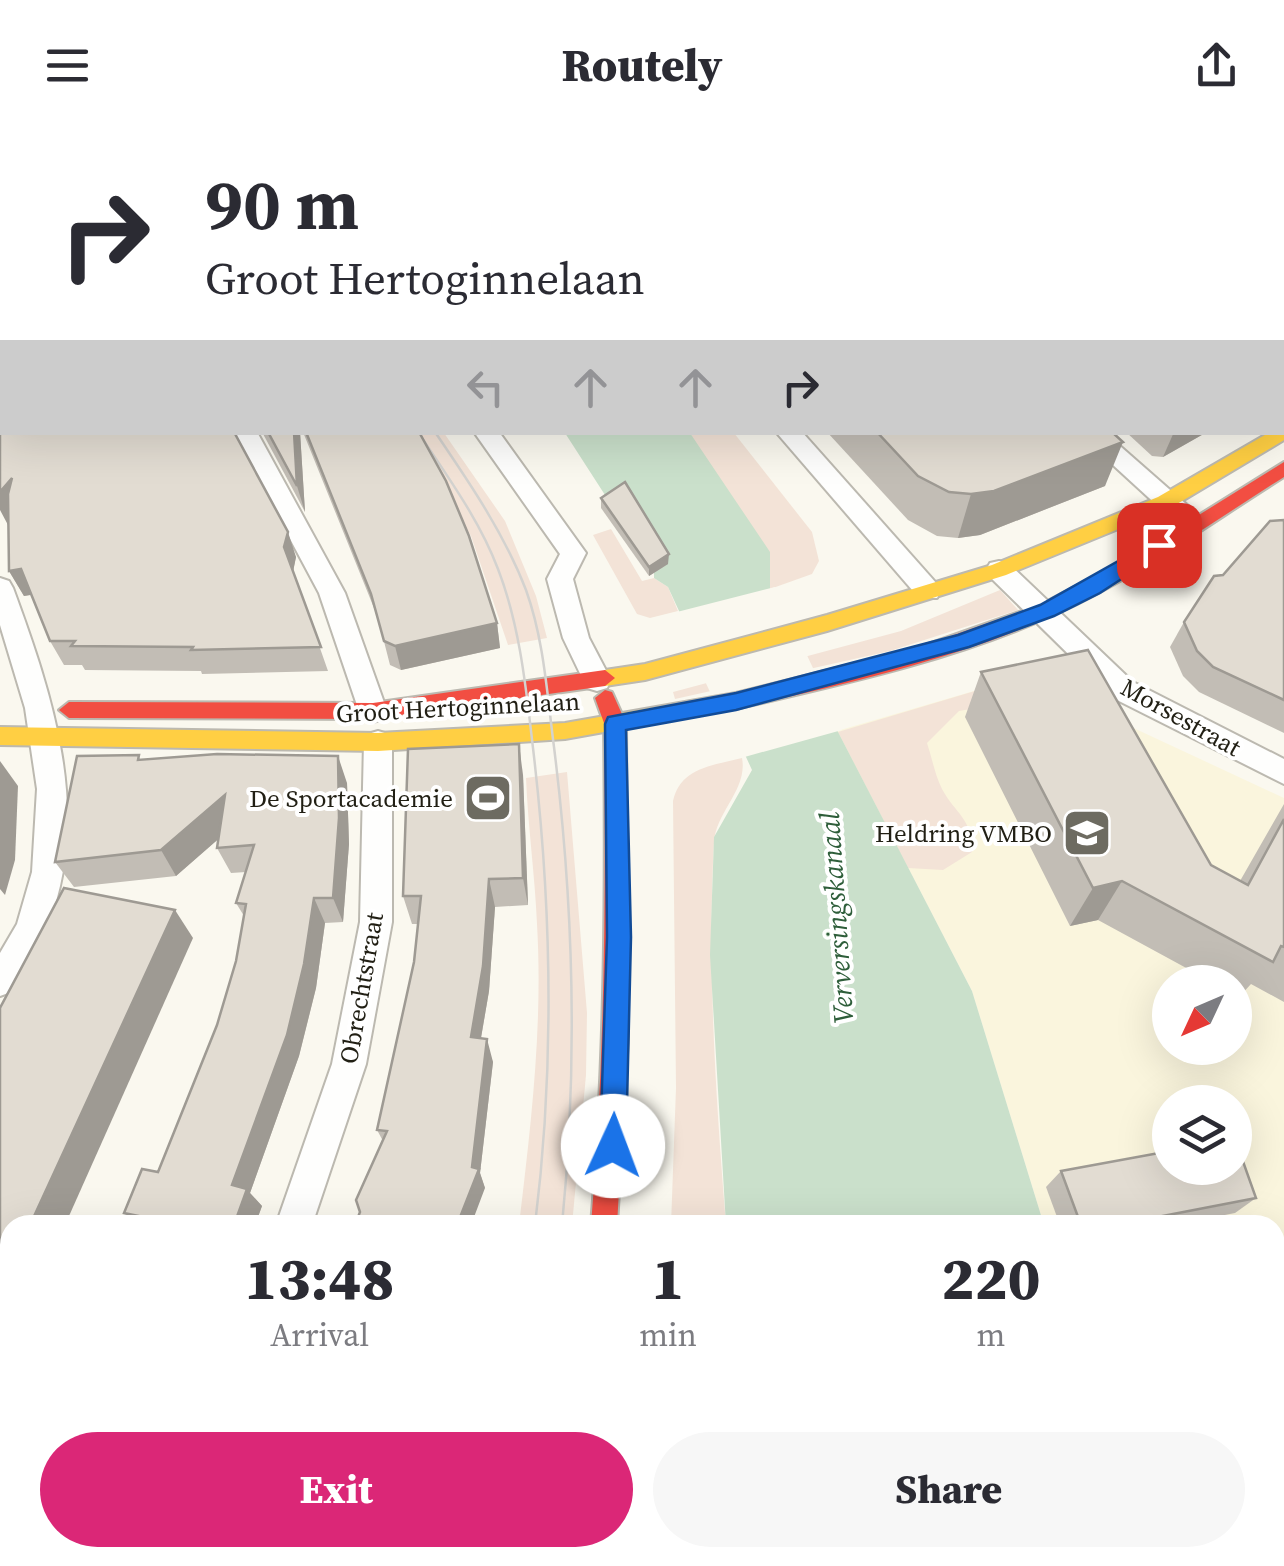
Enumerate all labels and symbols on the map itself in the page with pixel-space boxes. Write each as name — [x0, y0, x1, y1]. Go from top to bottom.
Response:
pin — [1117, 503, 1202, 588]
street label: Morsestraat — [1115, 670, 1248, 764]
street label: Groot Hertoginnelaan — [335, 684, 581, 730]
sports icon: De Sportacademie — [462, 772, 514, 824]
place label: De Sportacademie — [249, 781, 453, 815]
school or university icon: Heldring VMBO — [1061, 807, 1113, 859]
water label: Verversingskanaal — [810, 811, 862, 1025]
place label: Heldring VMBO — [875, 816, 1052, 850]
street label: Obrechtstraat — [331, 909, 391, 1066]
north arrow — [1152, 965, 1252, 1065]
position arrow — [561, 1094, 665, 1198]

